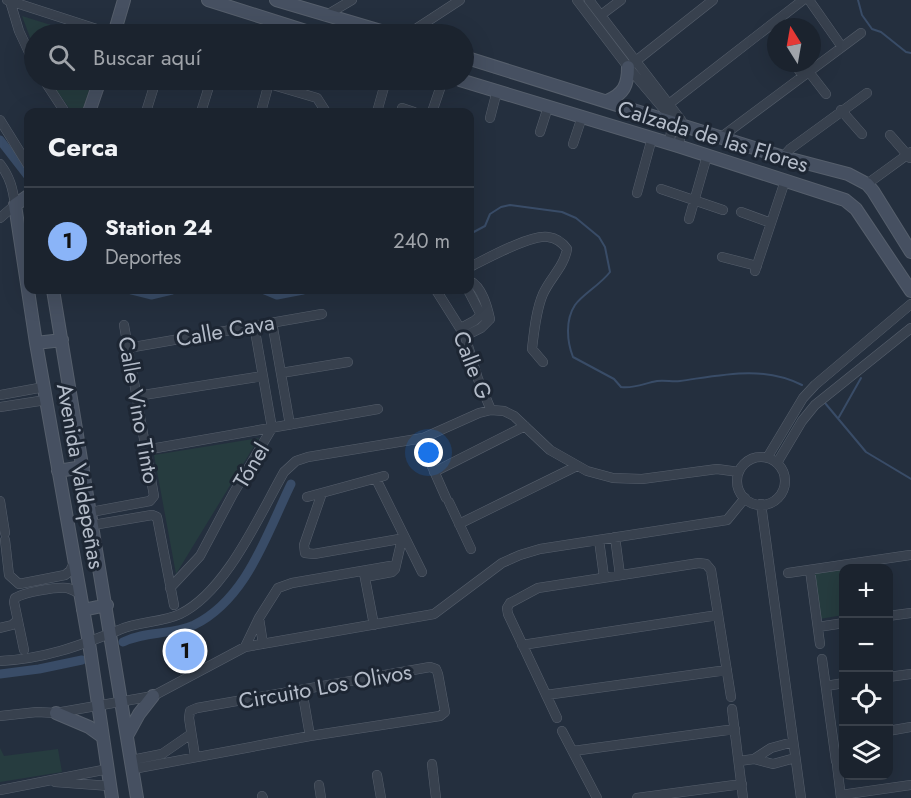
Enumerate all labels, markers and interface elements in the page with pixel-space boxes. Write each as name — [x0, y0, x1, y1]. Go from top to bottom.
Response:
north arrow — [767, 18, 821, 72]
search box — [24, 24, 474, 90]
icon: search — [45, 41, 78, 74]
text: Buscar aquí — [93, 41, 201, 73]
street label: Calzada de las Flores — [614, 92, 813, 180]
text: Cerca — [48, 128, 118, 166]
text: Station 24 — [105, 211, 213, 243]
text: 1 — [62, 227, 73, 256]
text: 240 m — [393, 227, 450, 256]
text: Deportes — [105, 243, 181, 272]
street label: Calle Cava — [173, 306, 277, 354]
street label: Calle G — [445, 326, 501, 404]
street label: Calle Vino Tinto — [110, 334, 168, 486]
street label: Avenida Valdepeñas — [49, 381, 113, 571]
street label: Tónel — [225, 436, 277, 494]
your location — [414, 438, 443, 467]
map controls — [839, 564, 893, 780]
button: + — [839, 564, 893, 618]
button: − — [839, 618, 893, 672]
pin: 1 — [166, 628, 204, 674]
street label: Circuito Los Olivos — [236, 655, 414, 717]
button: locate — [839, 672, 893, 726]
button: layers — [839, 726, 893, 780]

